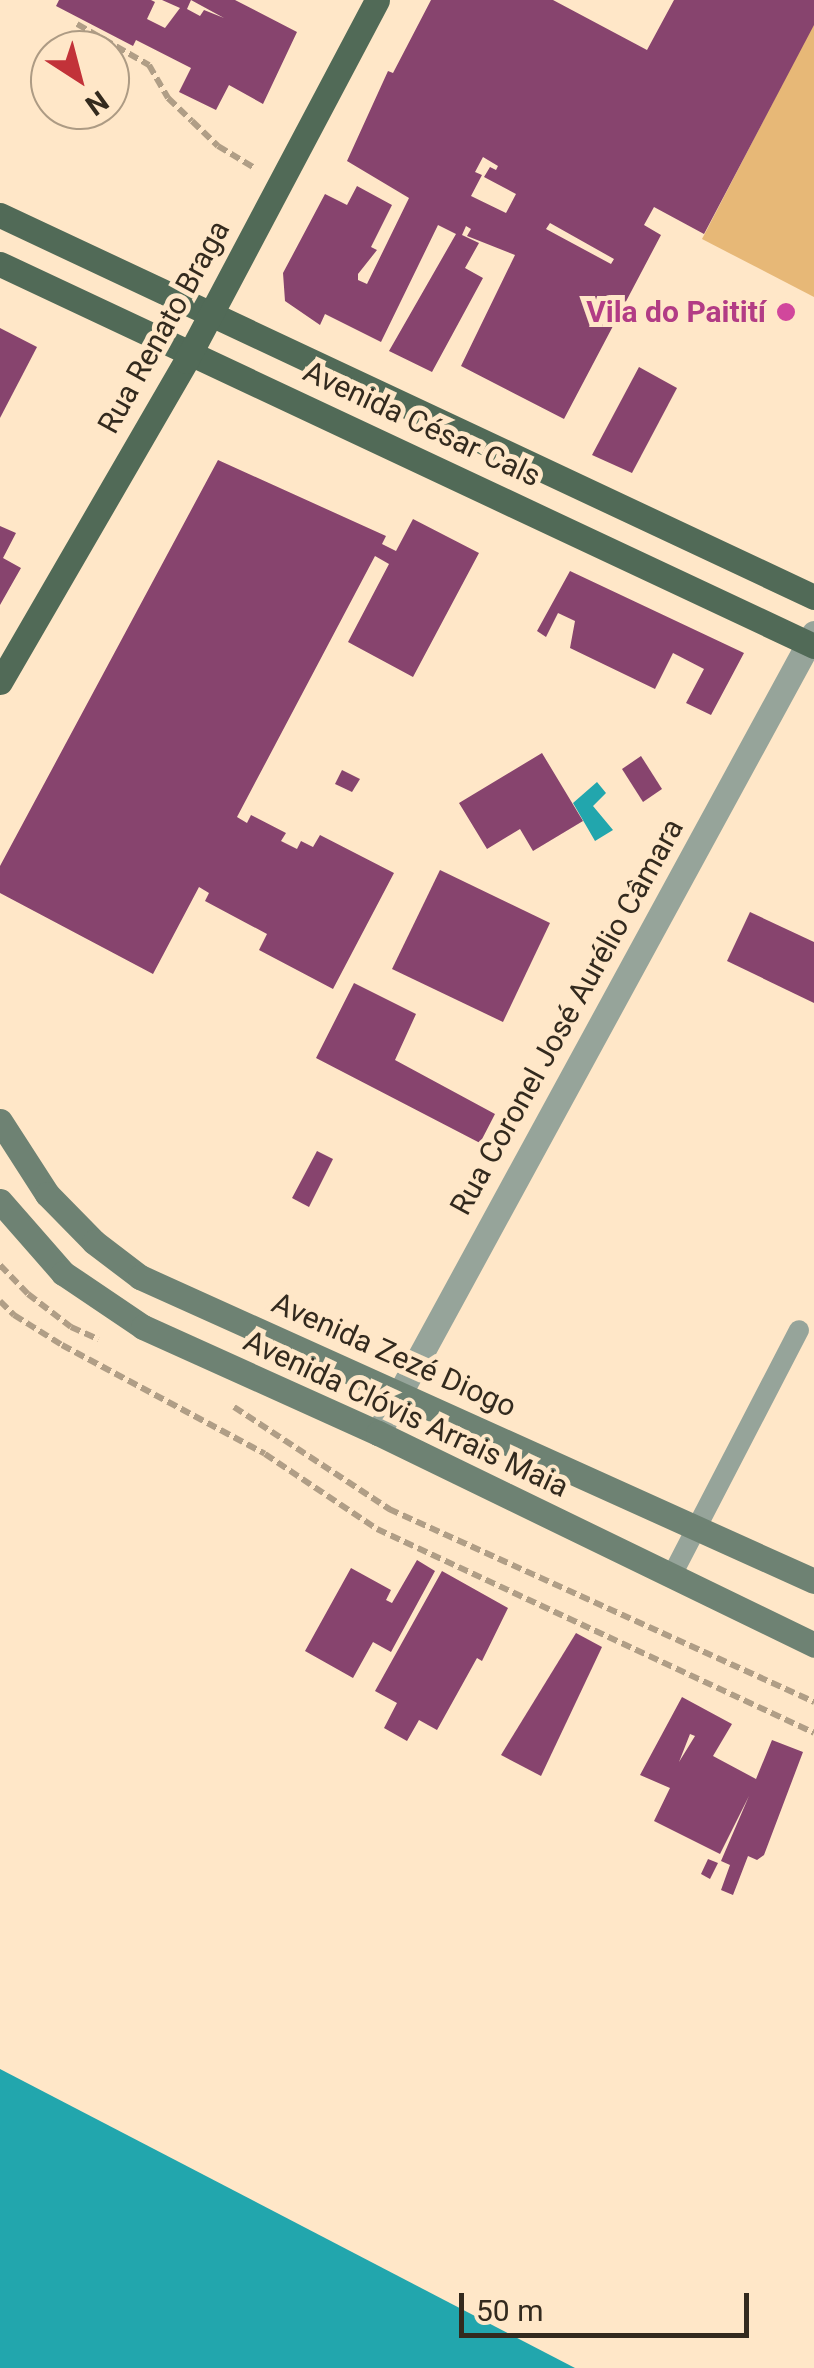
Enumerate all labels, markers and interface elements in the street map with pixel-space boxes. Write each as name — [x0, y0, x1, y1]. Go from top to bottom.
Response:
north arrow — [30, 30, 130, 130]
text: N — [79, 84, 114, 122]
street label: Rua Renato Braga — [91, 214, 237, 440]
place label: Vila do Paitití — [586, 294, 766, 330]
marker: Vila do Paitití — [775, 301, 797, 323]
street label: Avenida César Cals — [298, 353, 546, 495]
street label: Rua Coronel José Aurélio Câmara — [443, 813, 691, 1221]
street label: Avenida Zezé Diogo — [266, 1285, 522, 1425]
street label: Avenida Clóvis Arrais Maia — [238, 1323, 574, 1505]
scale bar — [464, 2273, 754, 2335]
text: 50 m — [476, 2293, 543, 2328]

